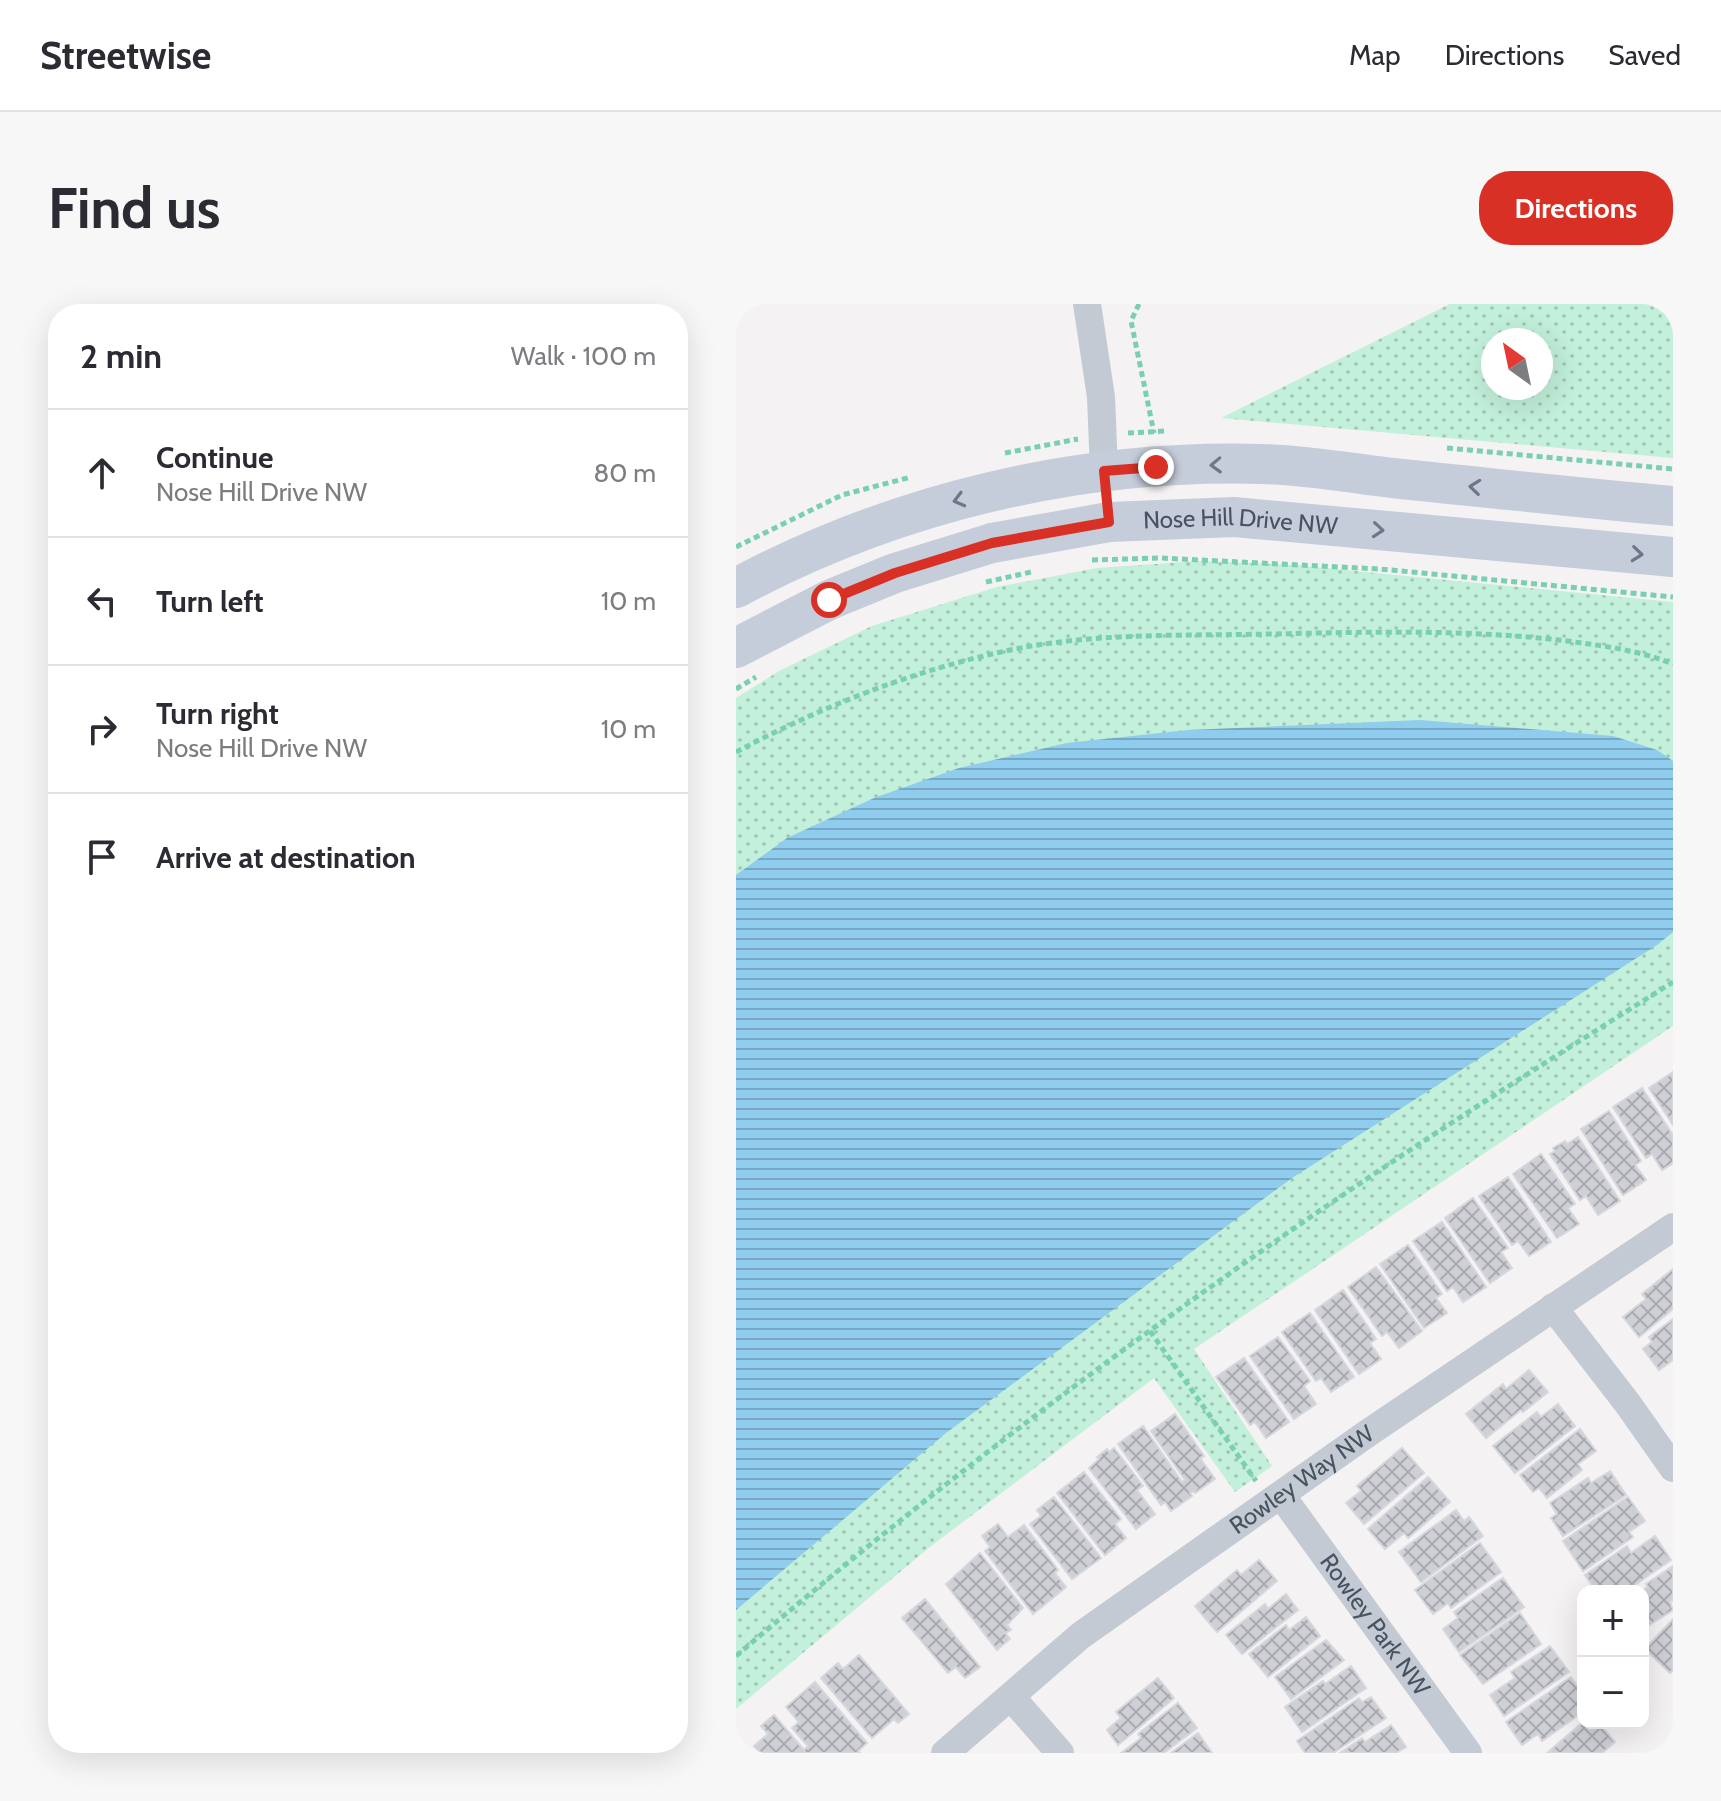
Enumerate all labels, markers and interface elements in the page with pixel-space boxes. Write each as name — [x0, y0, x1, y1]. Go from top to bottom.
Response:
text: Streetwise — [40, 32, 211, 79]
text: Map — [1349, 38, 1401, 72]
text: Directions — [1445, 38, 1564, 72]
text: Saved — [1608, 38, 1681, 72]
button: Directions — [1479, 171, 1673, 245]
text: Find us — [48, 174, 221, 242]
north arrow — [1481, 328, 1553, 400]
text: 2 min — [80, 335, 162, 377]
text: Walk · 100 m — [511, 340, 656, 372]
text: Continue — [156, 439, 273, 476]
route end — [1138, 449, 1174, 485]
icon: ahead — [80, 451, 124, 495]
text: 80 m — [593, 457, 656, 489]
one-way arrow — [1209, 457, 1222, 474]
text: Nose Hill Drive NW — [156, 476, 367, 508]
one-way arrow — [1468, 478, 1481, 495]
one-way arrow — [953, 491, 967, 508]
street label: Nose Hill Drive NW — [1143, 502, 1339, 540]
one-way arrow — [1372, 521, 1385, 538]
one-way arrow — [1630, 545, 1643, 562]
icon: left — [80, 579, 124, 623]
route start — [811, 582, 847, 618]
text: Turn left — [156, 583, 264, 620]
text: 10 m — [601, 585, 656, 617]
text: Turn right — [156, 695, 279, 732]
icon: right — [80, 707, 124, 751]
text: 10 m — [601, 713, 656, 745]
text: Nose Hill Drive NW — [156, 732, 367, 764]
icon: arrive — [80, 835, 124, 879]
text: Arrive at destination — [156, 839, 416, 876]
street label: Rowley Way NW — [1224, 1418, 1379, 1540]
street label: Rowley Park NW — [1314, 1548, 1437, 1701]
map controls — [1577, 1585, 1649, 1729]
button: + — [1577, 1585, 1649, 1657]
button: − — [1577, 1657, 1649, 1729]

